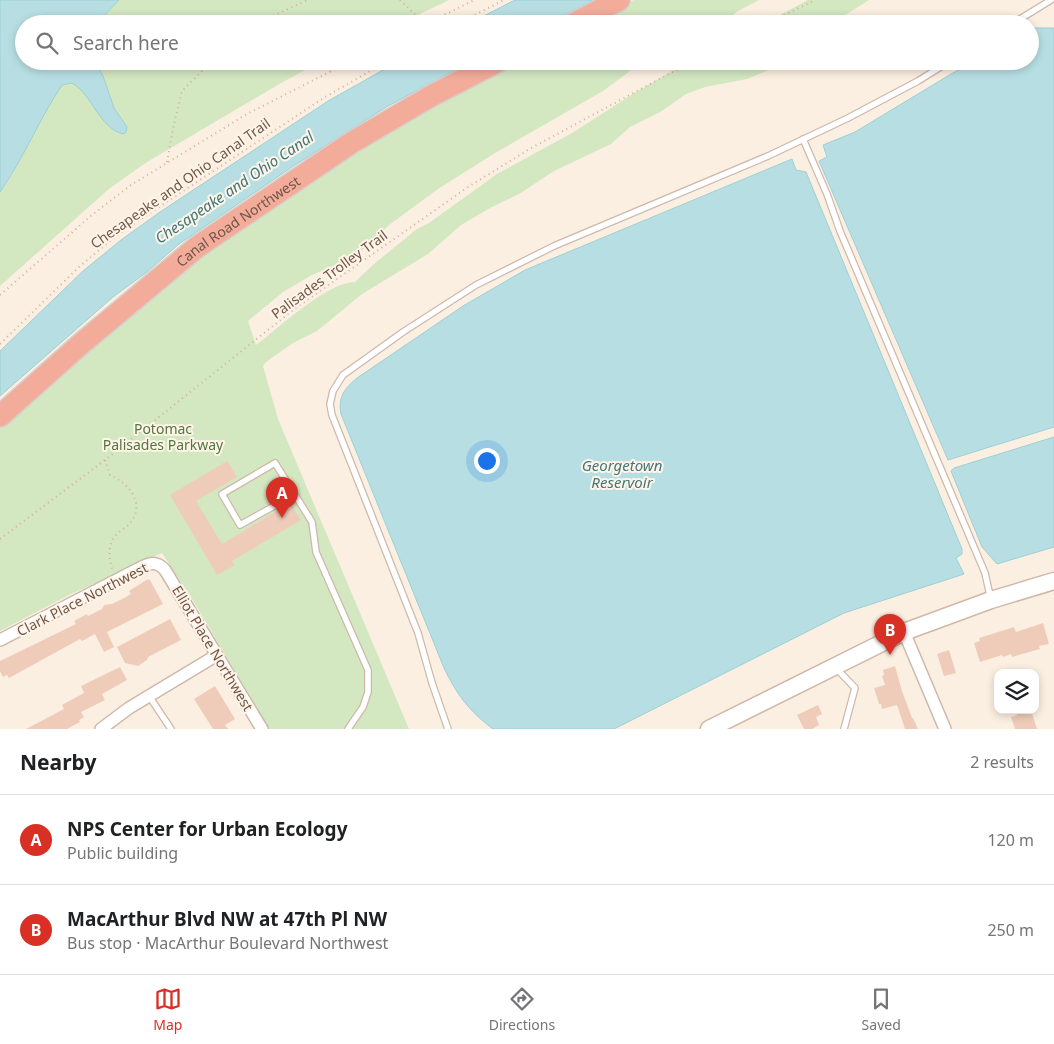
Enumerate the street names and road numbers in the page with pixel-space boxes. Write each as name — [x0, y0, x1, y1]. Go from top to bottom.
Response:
street label: Chesapeake and Ohio Canal Trail — [87, 114, 273, 252]
street label: Canal Road Northwest — [172, 171, 303, 270]
street label: Palisades Trolley Trail — [267, 225, 391, 323]
street label: Clark Place Northwest — [13, 558, 151, 640]
street label: Elliot Place Northwest — [168, 582, 258, 714]

